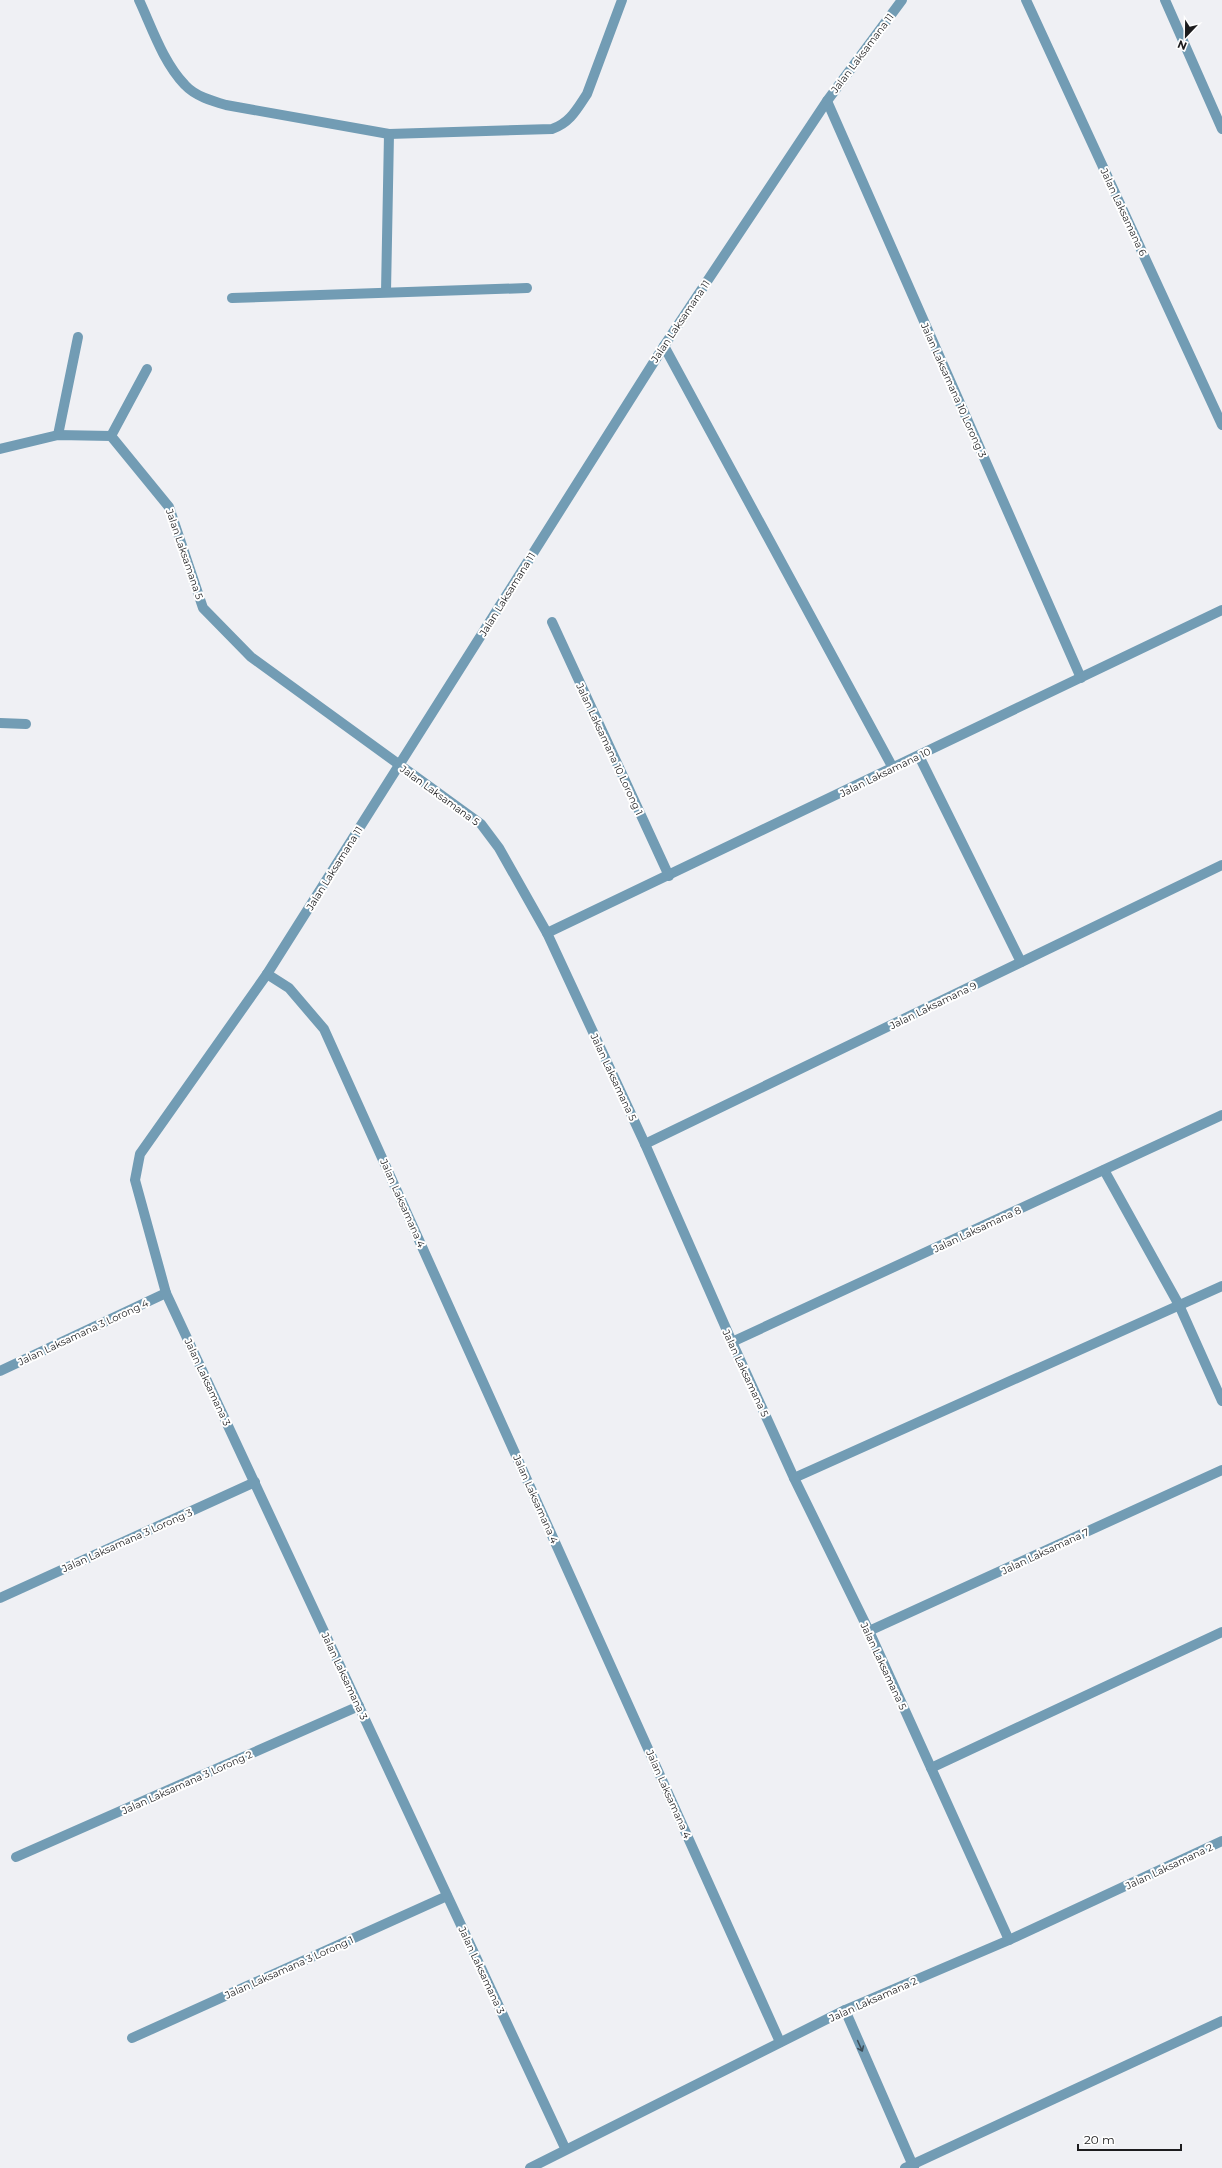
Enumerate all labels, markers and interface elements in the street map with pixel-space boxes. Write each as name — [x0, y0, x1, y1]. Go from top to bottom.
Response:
street label: Jalan Laksamana 11 — [828, 11, 897, 96]
north arrow — [1166, 16, 1206, 56]
text: N — [1176, 37, 1189, 53]
street label: Jalan Laksamana 6 — [1097, 165, 1150, 258]
street label: Jalan Laksamana 11 — [648, 278, 713, 366]
street label: Jalan Laksamana 10 Lorong 3 — [918, 320, 989, 460]
street label: Jalan Laksamana 5 — [163, 506, 206, 601]
street label: Jalan Laksamana 11 — [476, 550, 538, 639]
street label: Jalan Laksamana 10 Lorong 1 — [573, 680, 646, 817]
street label: Jalan Laksamana 10 — [837, 745, 933, 800]
street label: Jalan Laksamana 5 — [397, 762, 482, 829]
street label: Jalan Laksamana 11 — [303, 824, 365, 913]
street label: Jalan Laksamana 9 — [887, 979, 979, 1033]
street label: Jalan Laksamana 5 — [587, 1031, 640, 1123]
street label: Jalan Laksamana 4 — [377, 1156, 428, 1250]
street label: Jalan Laksamana 8 — [930, 1203, 1023, 1256]
street label: Jalan Laksamana 3 Lorong 4 — [15, 1296, 151, 1369]
street label: Jalan Laksamana 5 — [719, 1327, 772, 1419]
street label: Jalan Laksamana 3 — [181, 1336, 234, 1428]
street label: Jalan Laksamana 4 — [510, 1452, 561, 1546]
street label: Jalan Laksamana 3 Lorong 3 — [59, 1506, 195, 1576]
street label: Jalan Laksamana 7 — [999, 1525, 1091, 1578]
street label: Jalan Laksamana 5 — [857, 1620, 910, 1712]
street label: Jalan Laksamana 3 — [318, 1630, 371, 1722]
street label: Jalan Laksamana 4 — [643, 1747, 694, 1841]
street label: Jalan Laksamana 3 Lorong 2 — [119, 1748, 255, 1818]
street label: Jalan Laksamana 2 — [1123, 1840, 1215, 1893]
street label: Jalan Laksamana 3 — [455, 1924, 508, 2016]
street label: Jalan Laksamana 3 Lorong 1 — [222, 1933, 356, 2002]
street label: Jalan Laksamana 2 — [826, 1974, 919, 2025]
one-way arrow — [857, 2040, 865, 2052]
scale bar — [1078, 2126, 1181, 2152]
text: 20 m — [1084, 2132, 1115, 2147]

